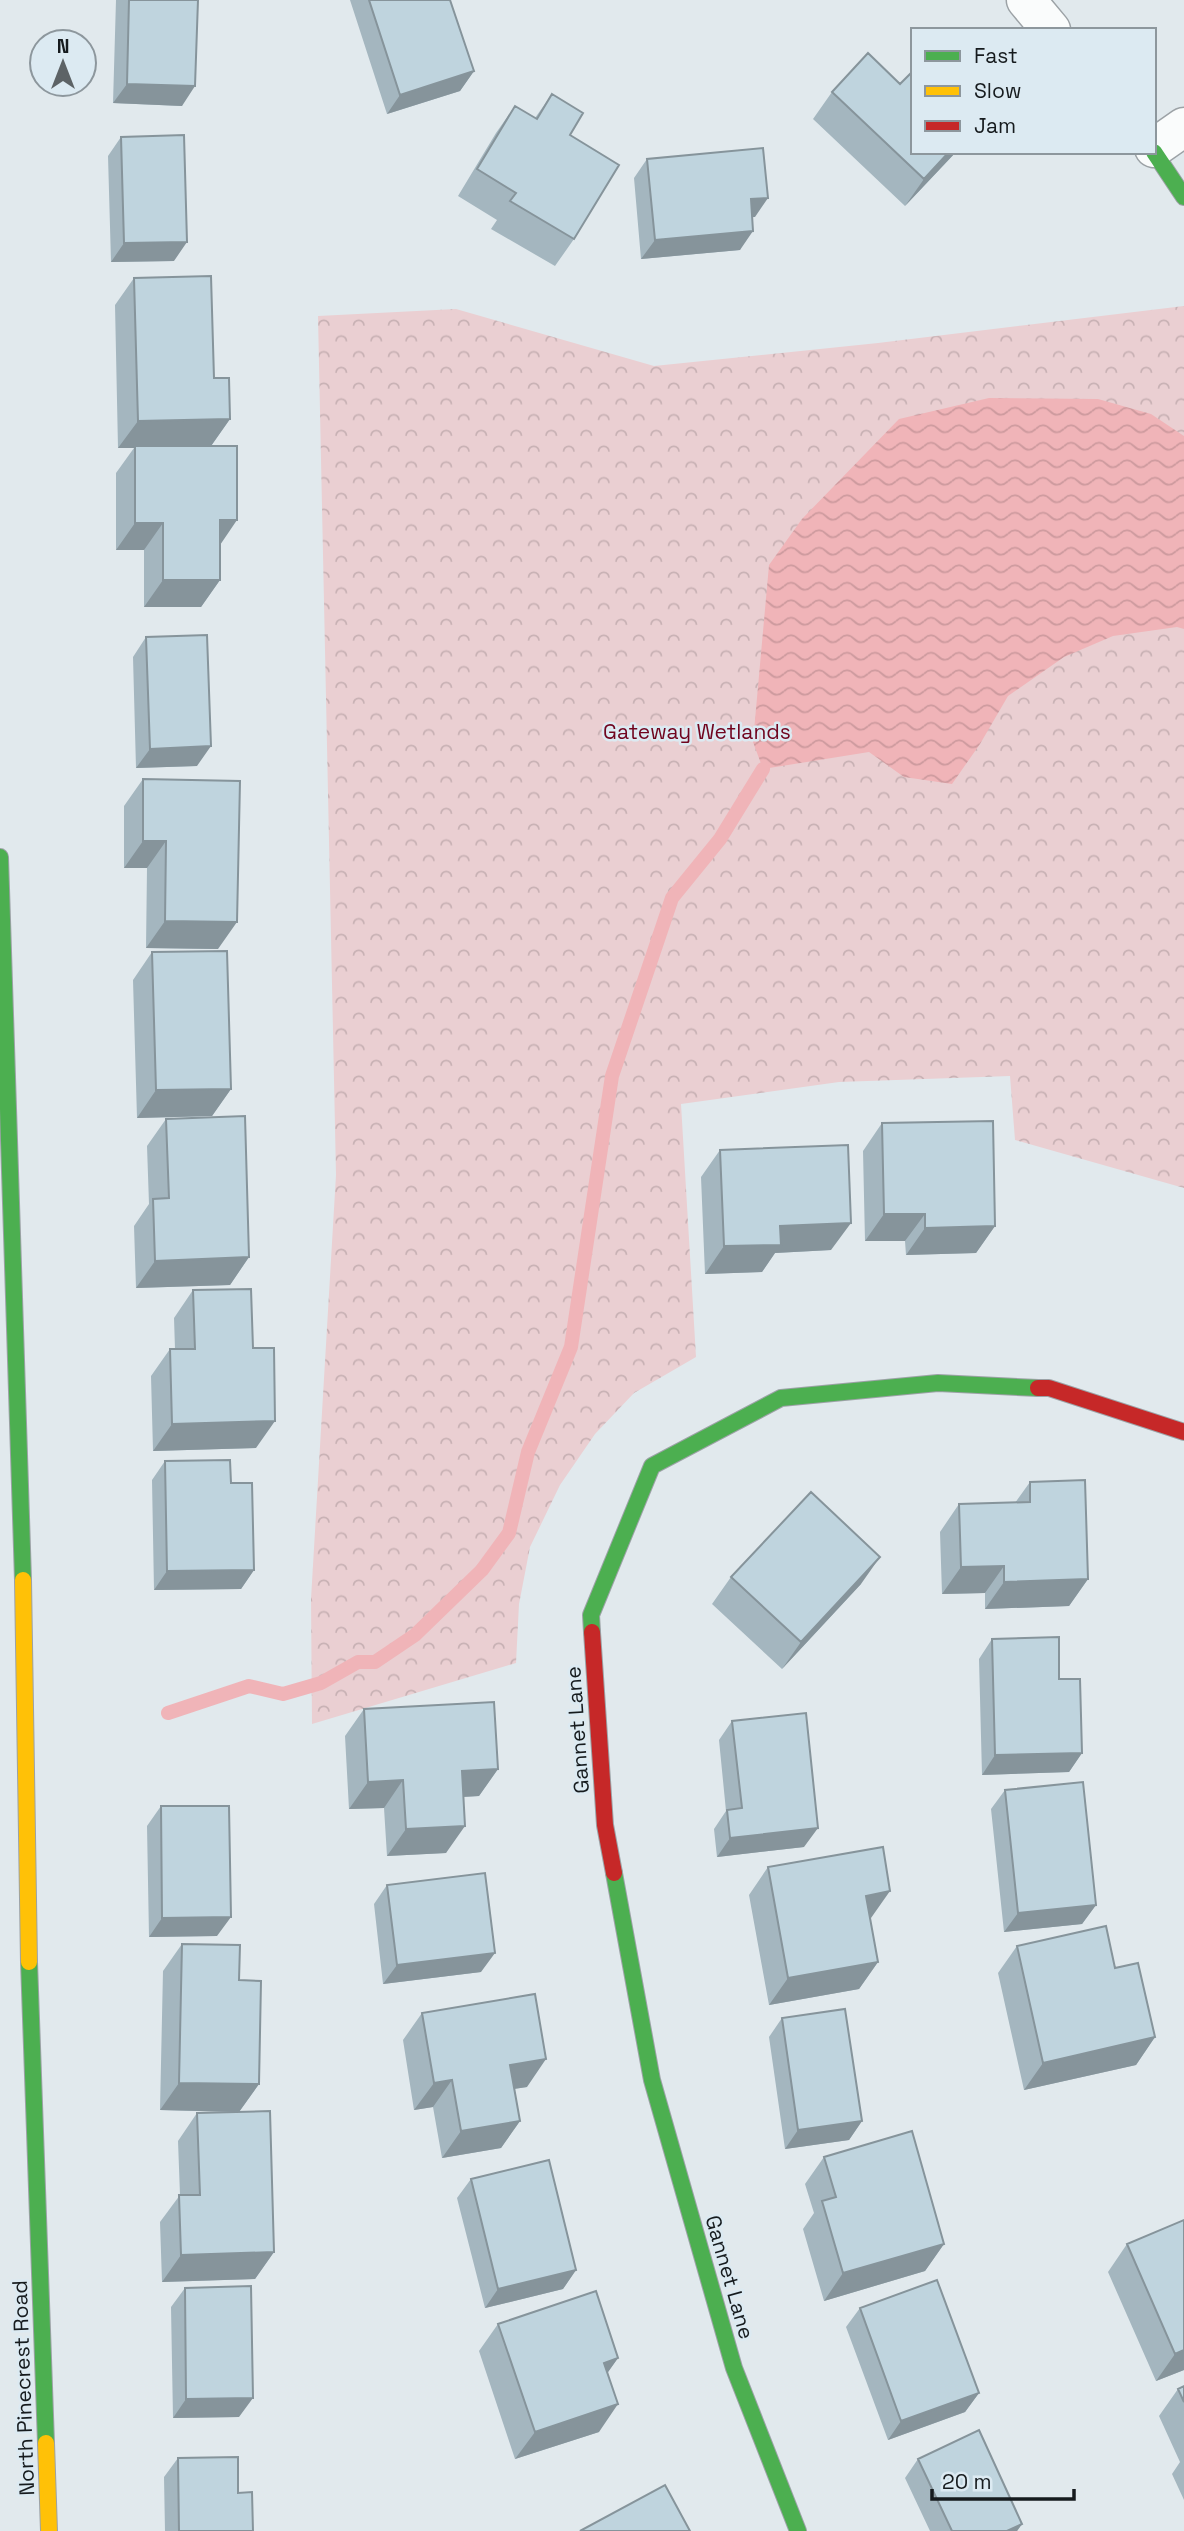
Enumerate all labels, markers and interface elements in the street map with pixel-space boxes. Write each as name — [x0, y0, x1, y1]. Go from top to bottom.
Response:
north arrow — [28, 28, 98, 98]
legend — [911, 28, 1156, 154]
text: N — [57, 34, 69, 59]
text: Fast — [974, 42, 1018, 69]
text: Slow — [974, 77, 1022, 104]
text: Jam — [974, 112, 1016, 139]
park label: Gateway Wetlands — [603, 718, 791, 745]
street label: Gannet Lane — [559, 1665, 595, 1795]
street label: Gannet Lane — [699, 2212, 761, 2342]
street label: North Pinecrest Road — [6, 2280, 40, 2496]
scale bar — [932, 2458, 1074, 2502]
text: 20 m — [942, 2468, 992, 2495]

